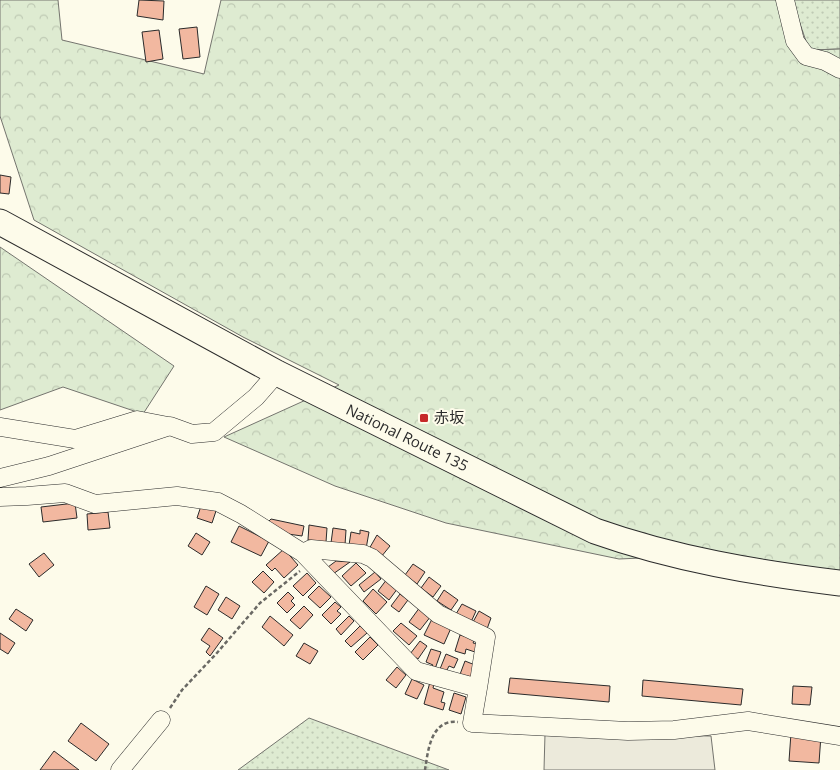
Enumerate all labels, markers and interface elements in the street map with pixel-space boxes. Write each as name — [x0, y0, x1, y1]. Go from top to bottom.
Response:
street label: National Route 135 — [343, 399, 472, 475]
place label: 赤坂 — [434, 407, 464, 427]
marker: 赤坂 — [418, 412, 430, 424]

